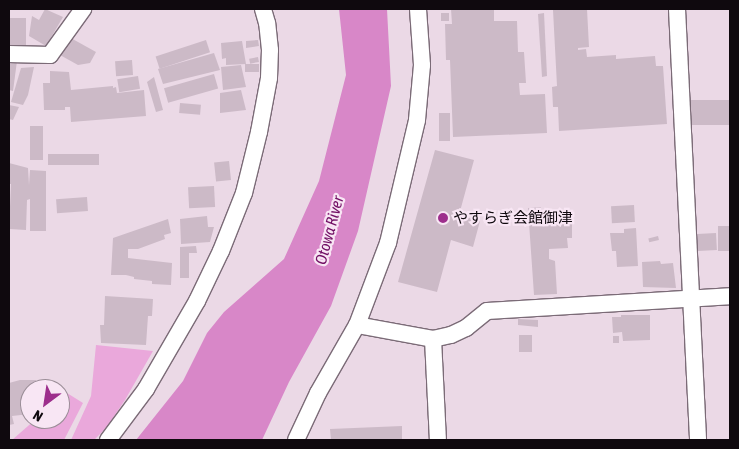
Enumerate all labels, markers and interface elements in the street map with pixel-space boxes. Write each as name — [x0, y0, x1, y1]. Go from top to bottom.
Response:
water label: Otowa River — [311, 194, 347, 266]
place label: やすらぎ会館御津 — [453, 209, 573, 227]
marker: やすらぎ会館御津 — [437, 212, 449, 224]
north arrow — [20, 379, 70, 429]
text: N — [30, 407, 45, 425]

